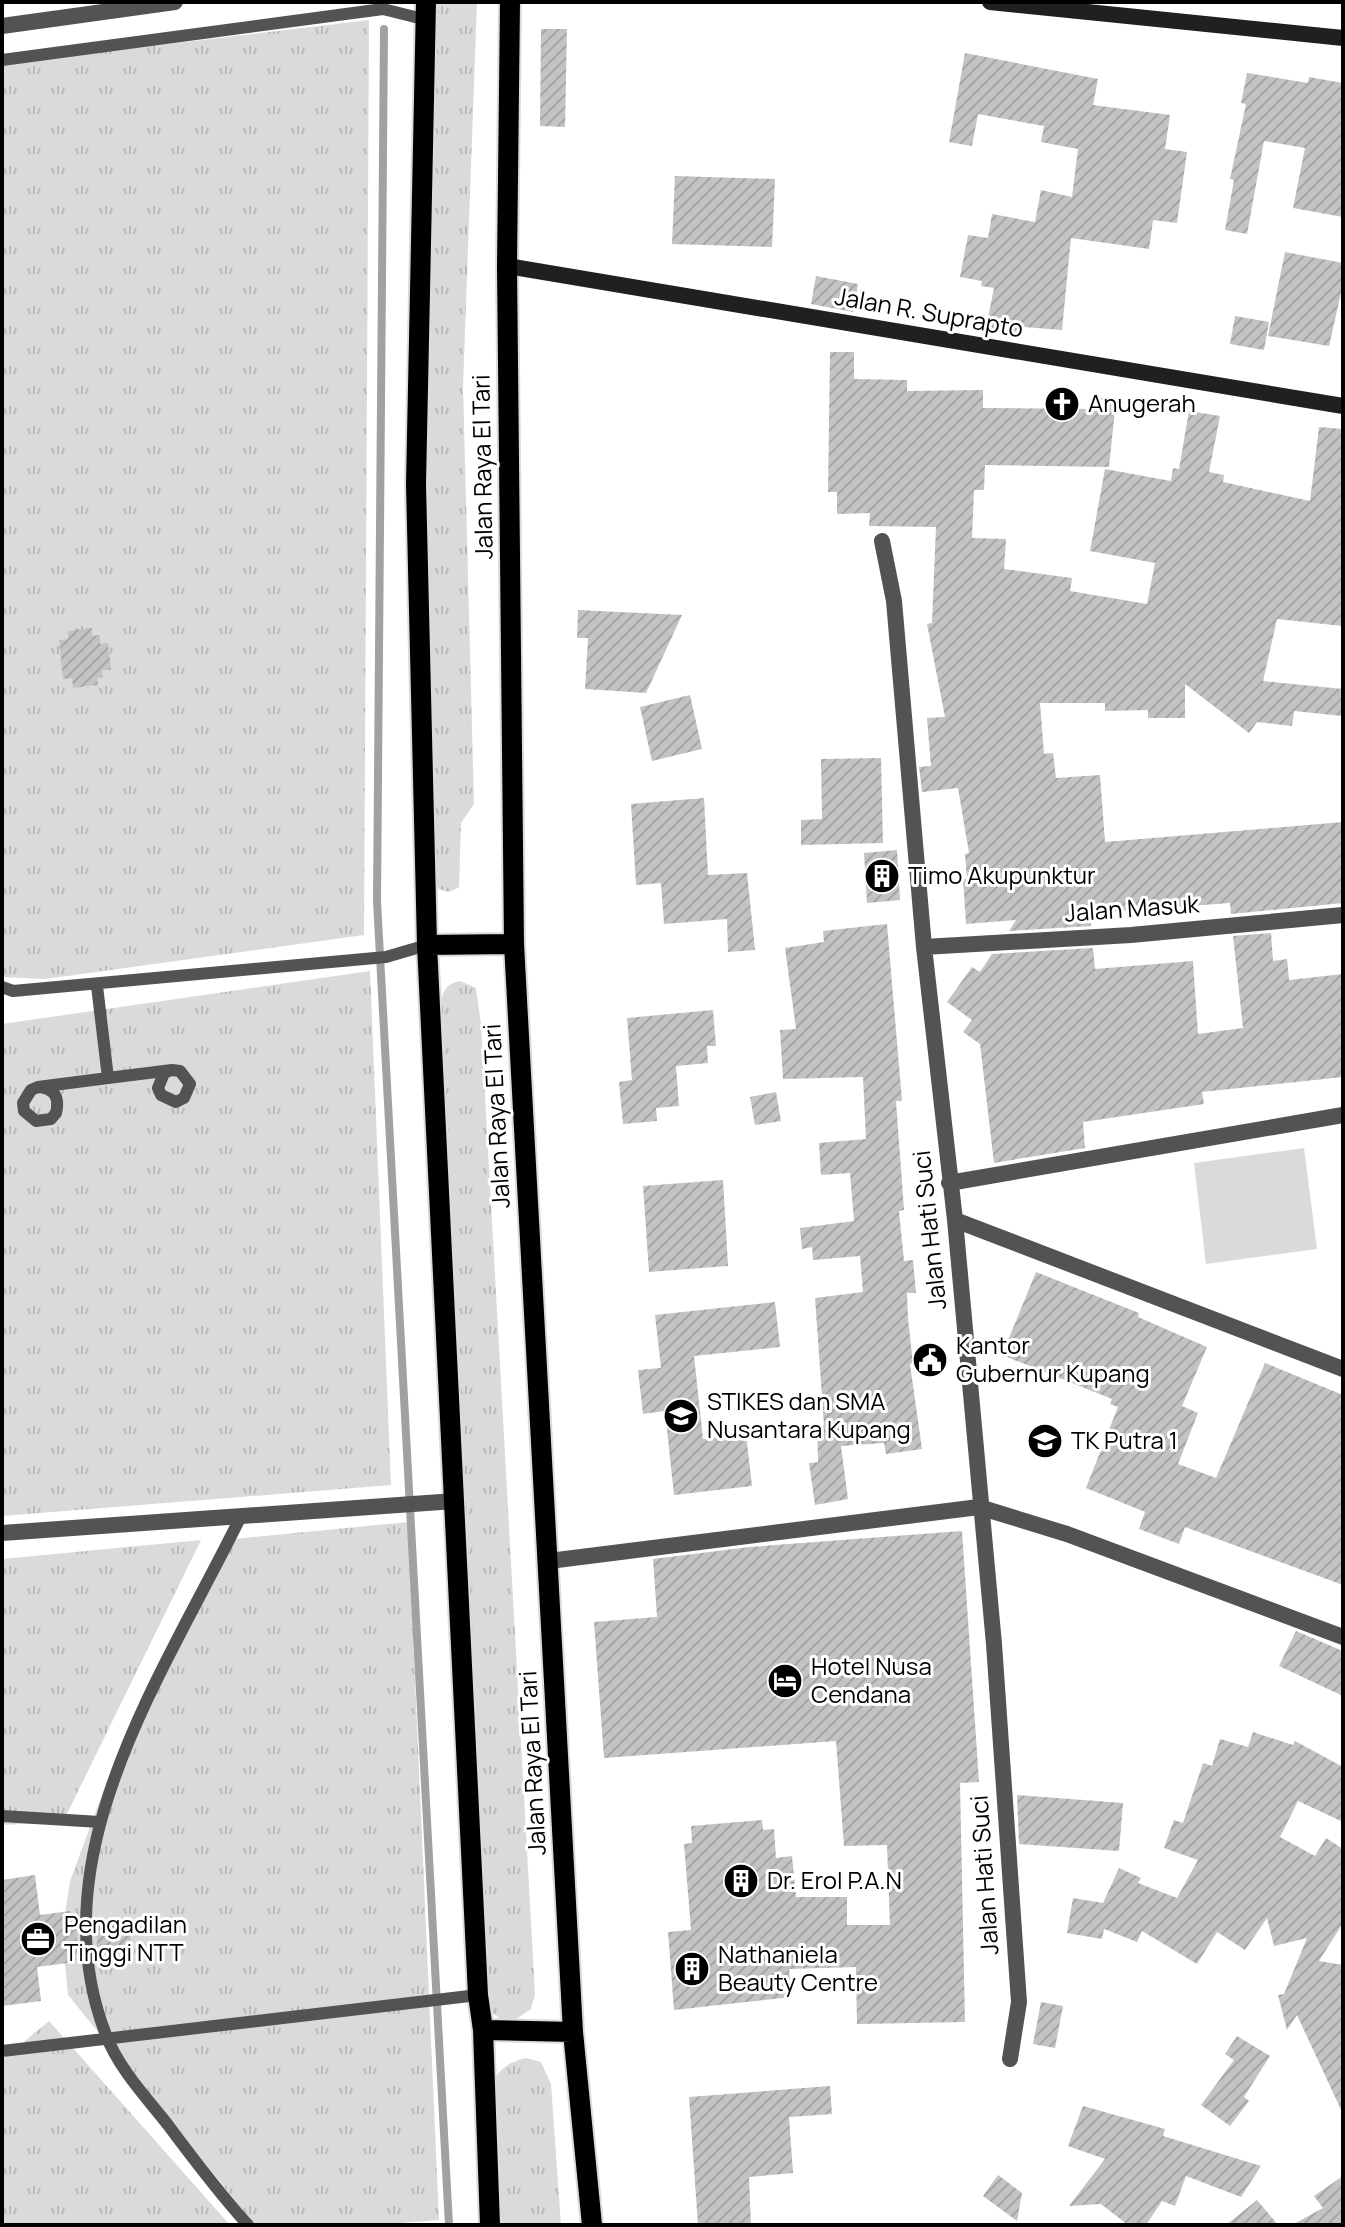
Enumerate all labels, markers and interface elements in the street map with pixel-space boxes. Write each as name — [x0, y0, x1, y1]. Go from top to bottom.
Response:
street label: Jalan R. Suprapto — [832, 279, 1026, 344]
street label: Jalan Raya El Tari — [463, 374, 500, 560]
church icon: Anugerah — [1043, 385, 1081, 423]
place label: Anugerah — [1088, 386, 1196, 419]
building icon: Timo Akupunktur — [863, 857, 901, 895]
place label: Timo Akupunktur — [908, 858, 1096, 891]
street label: Jalan Masuk — [1064, 886, 1201, 929]
street label: Jalan Raya El Tari — [474, 1023, 517, 1209]
street label: Jalan Hati Suci — [904, 1149, 953, 1311]
place label: Kantor Gubernur Kupang — [956, 1328, 1150, 1389]
public building icon: Kantor Gubernur Kupang — [911, 1341, 949, 1379]
place label: STIKES dan SMA Nusantara Kupang — [707, 1384, 911, 1445]
school or university icon: STIKES dan SMA Nusantara Kupang — [662, 1397, 700, 1435]
school or university icon: TK Putra 1 — [1026, 1422, 1064, 1460]
place label: TK Putra 1 — [1071, 1423, 1178, 1456]
place label: Hotel Nusa Cendana — [811, 1649, 932, 1710]
hotel icon: Hotel Nusa Cendana — [766, 1662, 804, 1700]
street label: Jalan Raya El Tari — [510, 1670, 553, 1856]
street label: Jalan Hati Suci — [961, 1794, 1006, 1956]
building icon: Dr. Erol P.A.N — [722, 1862, 760, 1900]
place label: Dr. Erol P.A.N — [767, 1863, 902, 1896]
place label: Pengadilan Tinggi NTT — [64, 1907, 187, 1968]
office icon: Pengadilan Tinggi NTT — [19, 1920, 57, 1958]
place label: Nathaniela Beauty Centre — [718, 1937, 878, 1998]
building icon: Nathaniela Beauty Centre — [673, 1950, 711, 1988]

